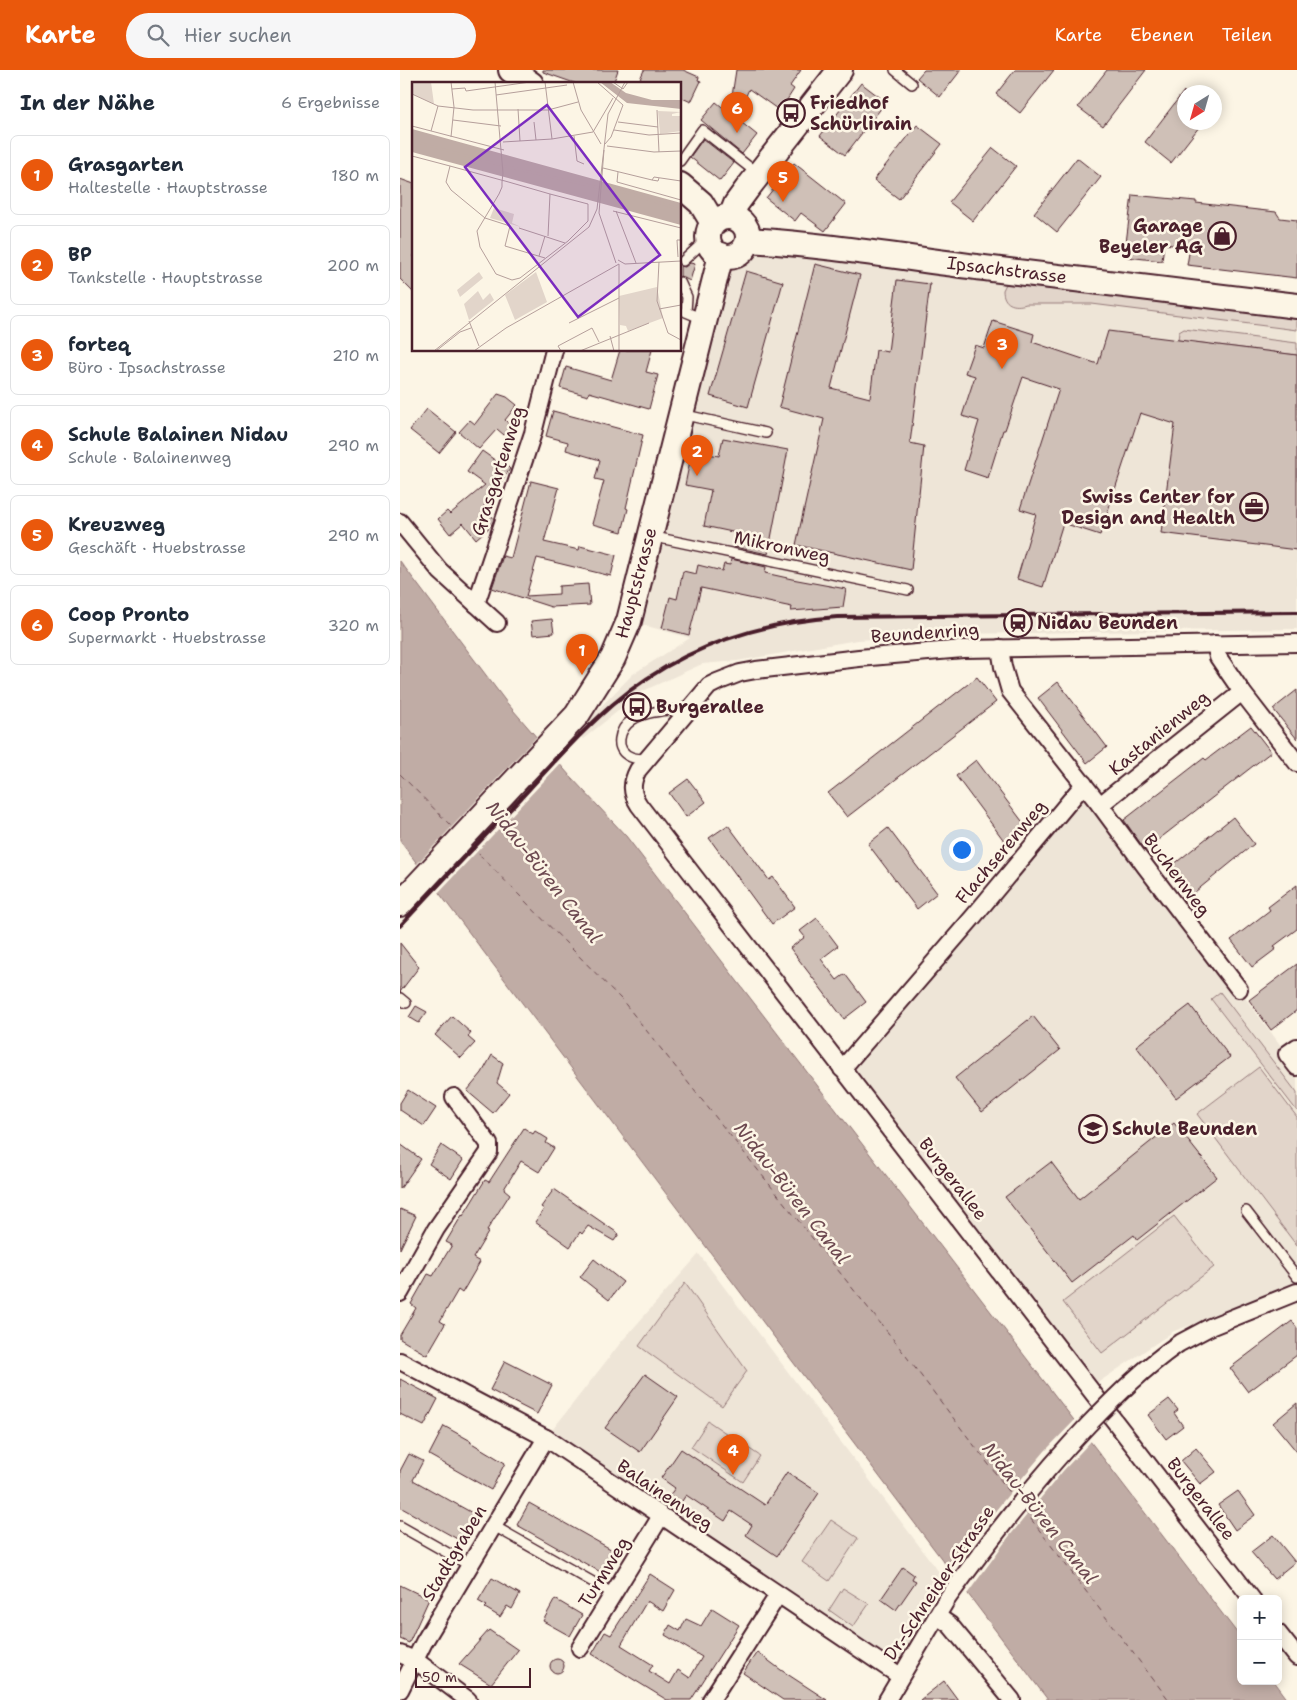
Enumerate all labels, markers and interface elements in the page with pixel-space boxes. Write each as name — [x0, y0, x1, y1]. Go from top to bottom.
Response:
search box — [126, 13, 476, 58]
text: Karte — [25, 19, 96, 51]
icon: search — [144, 21, 172, 49]
text: Hier suchen — [184, 23, 291, 48]
text: Karte — [1055, 23, 1102, 47]
text: Ebenen — [1130, 23, 1194, 47]
text: Teilen — [1222, 23, 1272, 47]
inset map — [412, 82, 681, 351]
north arrow — [1177, 85, 1222, 130]
text: In der Nähe — [20, 89, 155, 117]
place label: Friedhof Schürlirain — [810, 91, 912, 136]
text: 6 Ergebnisse — [281, 92, 380, 113]
pin: 6 — [721, 92, 753, 133]
bus stop icon: Friedhof Schürlirain — [776, 98, 806, 128]
text: Grasgarten — [68, 152, 184, 177]
pin: 5 — [767, 161, 799, 202]
text: 1 — [33, 165, 41, 186]
text: 180 m — [331, 165, 379, 186]
text: Haltestelle · Hauptstrasse — [68, 177, 268, 198]
place label: Garage Beyeler AG — [1099, 214, 1204, 259]
shop icon: Garage Beyeler AG — [1207, 221, 1237, 251]
text: BP — [68, 242, 92, 267]
street label: Ipsachstrasse — [946, 251, 1068, 289]
text: 2 — [31, 255, 43, 276]
text: 200 m — [327, 255, 379, 276]
text: Tankstelle · Hauptstrasse — [68, 267, 263, 288]
pin: 3 — [986, 328, 1018, 369]
text: forteq — [68, 332, 130, 357]
text: 3 — [31, 345, 43, 366]
text: 210 m — [332, 345, 379, 366]
text: Büro · Ipsachstrasse — [68, 357, 226, 378]
street label: Grasgartenweg — [466, 403, 530, 539]
text: Schule Balainen Nidau — [68, 422, 288, 447]
text: 4 — [31, 435, 43, 456]
text: 290 m — [327, 435, 379, 456]
pin: 2 — [681, 435, 713, 476]
text: Schule · Balainenweg — [68, 447, 231, 468]
place label: Swiss Center for Design and Health — [1061, 485, 1235, 530]
office icon: Swiss Center for Design and Health — [1239, 492, 1269, 522]
text: Kreuzweg — [68, 512, 165, 537]
text: 5 — [32, 525, 42, 546]
text: 290 m — [327, 525, 379, 546]
street label: Hauptstrasse — [610, 525, 662, 641]
street label: Mikronweg — [732, 525, 832, 569]
text: Geschäft · Huebstrasse — [68, 537, 246, 558]
text: Coop Pronto — [68, 602, 189, 627]
station icon: Nidau Beunden — [1003, 608, 1033, 638]
place label: Nidau Beunden — [1037, 611, 1178, 635]
text: 6 — [31, 615, 43, 636]
text: 320 m — [328, 615, 379, 636]
street label: Beundenring — [870, 617, 980, 649]
text: Supermarkt · Huebstrasse — [68, 627, 266, 648]
pin: 1 — [566, 634, 598, 675]
street label: Kastanienweg — [1104, 685, 1214, 781]
bus stop icon: Burgerallee — [622, 692, 652, 722]
place label: Burgerallee — [656, 695, 765, 719]
street label: Flachserenweg — [950, 795, 1052, 909]
water label: Nidau-Büren Canal — [481, 796, 607, 948]
street label: Buchenweg — [1138, 829, 1216, 921]
your location — [949, 837, 975, 863]
school or university icon: Schule Beunden — [1078, 1114, 1108, 1144]
water label: Nidau-Büren Canal — [729, 1117, 855, 1269]
place label: Schule Beunden — [1112, 1117, 1257, 1141]
street label: Burgerallee — [913, 1133, 993, 1225]
pin: 4 — [717, 1434, 749, 1475]
water label: Nidau-Büren Canal — [977, 1437, 1103, 1589]
street label: Burgerallee — [1161, 1453, 1241, 1545]
street label: Balainenweg — [612, 1454, 718, 1536]
street label: Stadtgraben — [416, 1501, 492, 1605]
street label: Dr.-Schneider-Strasse — [878, 1501, 1000, 1665]
street label: Turmweg — [573, 1532, 635, 1612]
map controls — [1237, 1595, 1282, 1685]
button: + — [1237, 1595, 1282, 1640]
button: − — [1237, 1640, 1282, 1685]
scale bar — [415, 1665, 531, 1688]
text: 50 m — [422, 1668, 457, 1686]

